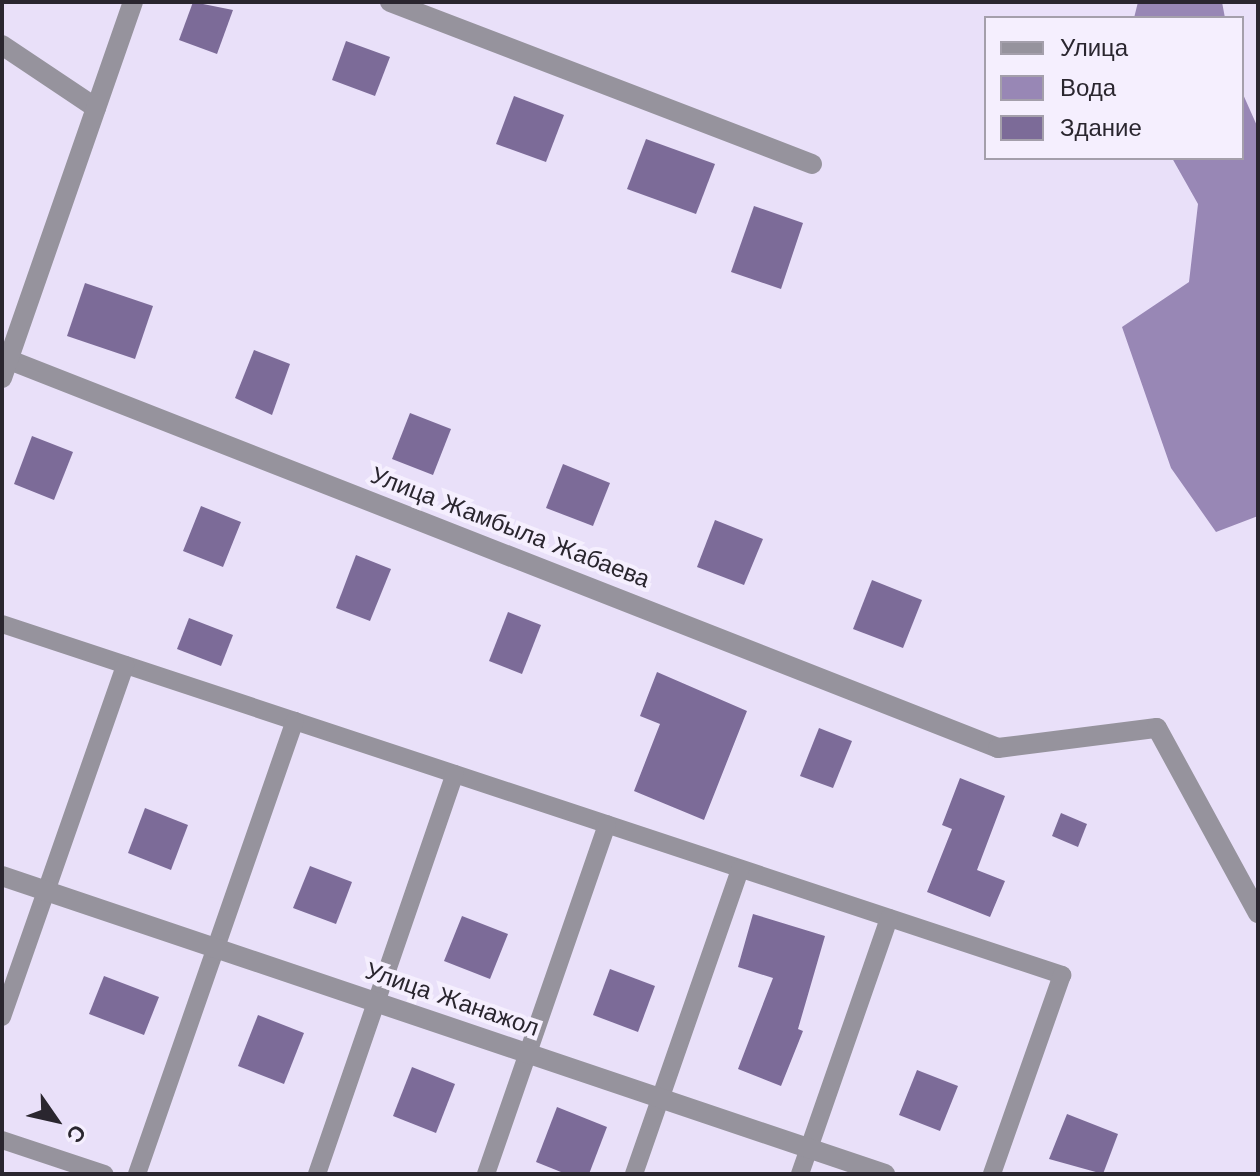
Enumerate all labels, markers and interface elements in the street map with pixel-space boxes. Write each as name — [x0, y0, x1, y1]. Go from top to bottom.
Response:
legend — [984, 16, 1244, 160]
text: Улица — [1060, 34, 1128, 62]
text: Вода — [1060, 74, 1116, 102]
text: Здание — [1060, 114, 1142, 142]
street label: Улица Жамбыла Жабаева — [366, 461, 654, 595]
street label: Улица Жанажол — [361, 957, 543, 1043]
north arrow — [16, 1080, 96, 1160]
text: С — [62, 1120, 91, 1147]

